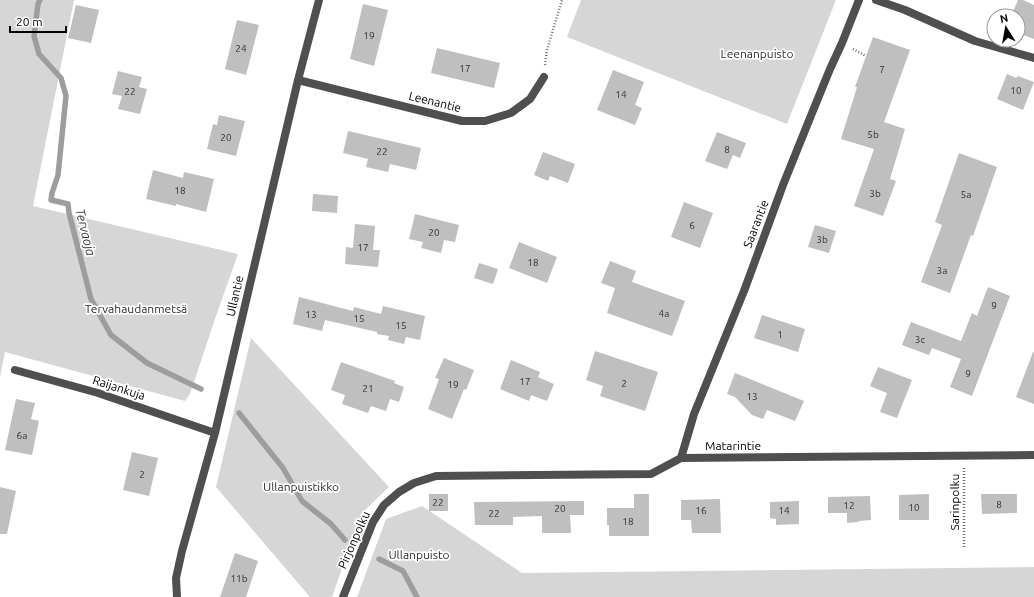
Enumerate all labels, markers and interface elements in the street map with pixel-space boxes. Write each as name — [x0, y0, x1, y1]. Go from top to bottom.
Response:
scale bar — [10, 8, 66, 34]
north arrow — [986, 8, 1026, 48]
text: N — [999, 12, 1009, 25]
text: 20 m — [16, 15, 43, 28]
house number: 19 — [363, 30, 375, 41]
house number: 24 — [235, 43, 247, 54]
park label: Leenanpuisto — [721, 47, 793, 60]
house number: 17 — [459, 63, 471, 74]
house number: 7 — [879, 64, 885, 75]
house number: 10 — [1010, 85, 1022, 96]
house number: 22 — [124, 86, 136, 97]
street label: Leenantie — [408, 89, 463, 114]
house number: 14 — [615, 89, 627, 100]
house number: 5b — [867, 129, 879, 140]
house number: 20 — [220, 132, 232, 143]
house number: 8 — [724, 144, 730, 155]
house number: 22 — [376, 146, 388, 157]
house number: 18 — [174, 185, 186, 196]
house number: 3b — [869, 188, 881, 199]
house number: 5a — [961, 189, 971, 200]
street label: Saarantie — [740, 198, 771, 250]
water label: Tervaoja — [73, 207, 99, 257]
house number: 6 — [689, 220, 695, 231]
house number: 20 — [428, 227, 440, 238]
house number: 3b — [816, 234, 828, 245]
house number: 17 — [357, 242, 369, 253]
house number: 18 — [527, 257, 539, 268]
house number: 3a — [937, 265, 947, 276]
street label: Ullantie — [223, 274, 246, 318]
house number: 9 — [991, 300, 997, 311]
park label: Tervahaudanmetsä — [85, 302, 187, 315]
house number: 4a — [659, 308, 669, 319]
house number: 13 — [305, 309, 317, 320]
house number: 15 — [353, 313, 365, 324]
house number: 15 — [395, 320, 407, 331]
house number: 1 — [777, 329, 783, 340]
house number: 3c — [915, 334, 925, 345]
house number: 9 — [965, 368, 971, 379]
street label: Raijankuja — [91, 373, 147, 402]
house number: 17 — [519, 376, 531, 387]
house number: 2 — [621, 378, 627, 389]
house number: 19 — [447, 379, 459, 390]
house number: 21 — [362, 383, 374, 394]
house number: 13 — [746, 391, 758, 402]
house number: 6a — [17, 430, 27, 441]
street label: Matarintie — [705, 439, 761, 452]
house number: 2 — [139, 469, 145, 480]
street label: Sarinpolku — [948, 474, 961, 530]
park label: Ullanpuistikko — [263, 480, 339, 493]
house number: 22 — [432, 497, 444, 508]
house number: 8 — [996, 499, 1002, 510]
house number: 12 — [843, 500, 855, 511]
house number: 10 — [908, 502, 920, 513]
house number: 20 — [554, 503, 566, 514]
house number: 16 — [695, 505, 707, 516]
house number: 14 — [778, 505, 790, 516]
house number: 22 — [488, 508, 500, 519]
street label: Pirjonpolku — [335, 509, 372, 571]
house number: 18 — [622, 516, 634, 527]
park label: Ullanpuisto — [388, 548, 450, 561]
house number: 11b — [230, 573, 248, 584]

